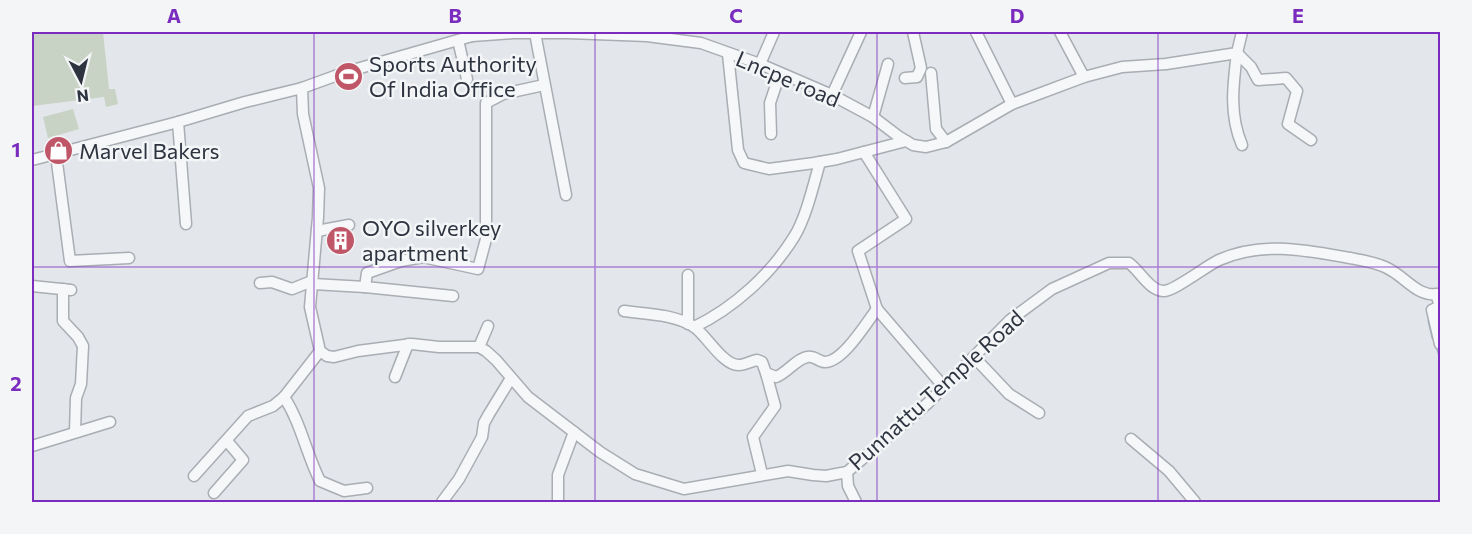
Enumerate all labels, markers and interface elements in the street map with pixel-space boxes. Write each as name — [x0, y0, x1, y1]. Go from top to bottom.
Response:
text: A — [167, 3, 181, 27]
text: B — [448, 3, 462, 27]
text: C — [729, 3, 743, 27]
text: D — [1010, 3, 1024, 27]
text: E — [1292, 3, 1304, 27]
street label: Lncpe road — [732, 44, 844, 113]
place label: Sports Authority Of India Office — [369, 50, 537, 102]
north arrow — [51, 51, 111, 111]
sports icon: Sports Authority Of India Office — [332, 61, 364, 93]
text: N — [76, 86, 90, 107]
shop icon: Marvel Bakers — [42, 135, 74, 167]
text: 1 — [11, 137, 21, 161]
place label: Marvel Bakers — [79, 137, 220, 164]
place label: OYO silverkey apartment — [362, 214, 502, 266]
building icon: OYO silverkey apartment — [325, 225, 357, 257]
street label: Punnattu Temple Road — [843, 304, 1029, 475]
text: 2 — [10, 371, 22, 395]

